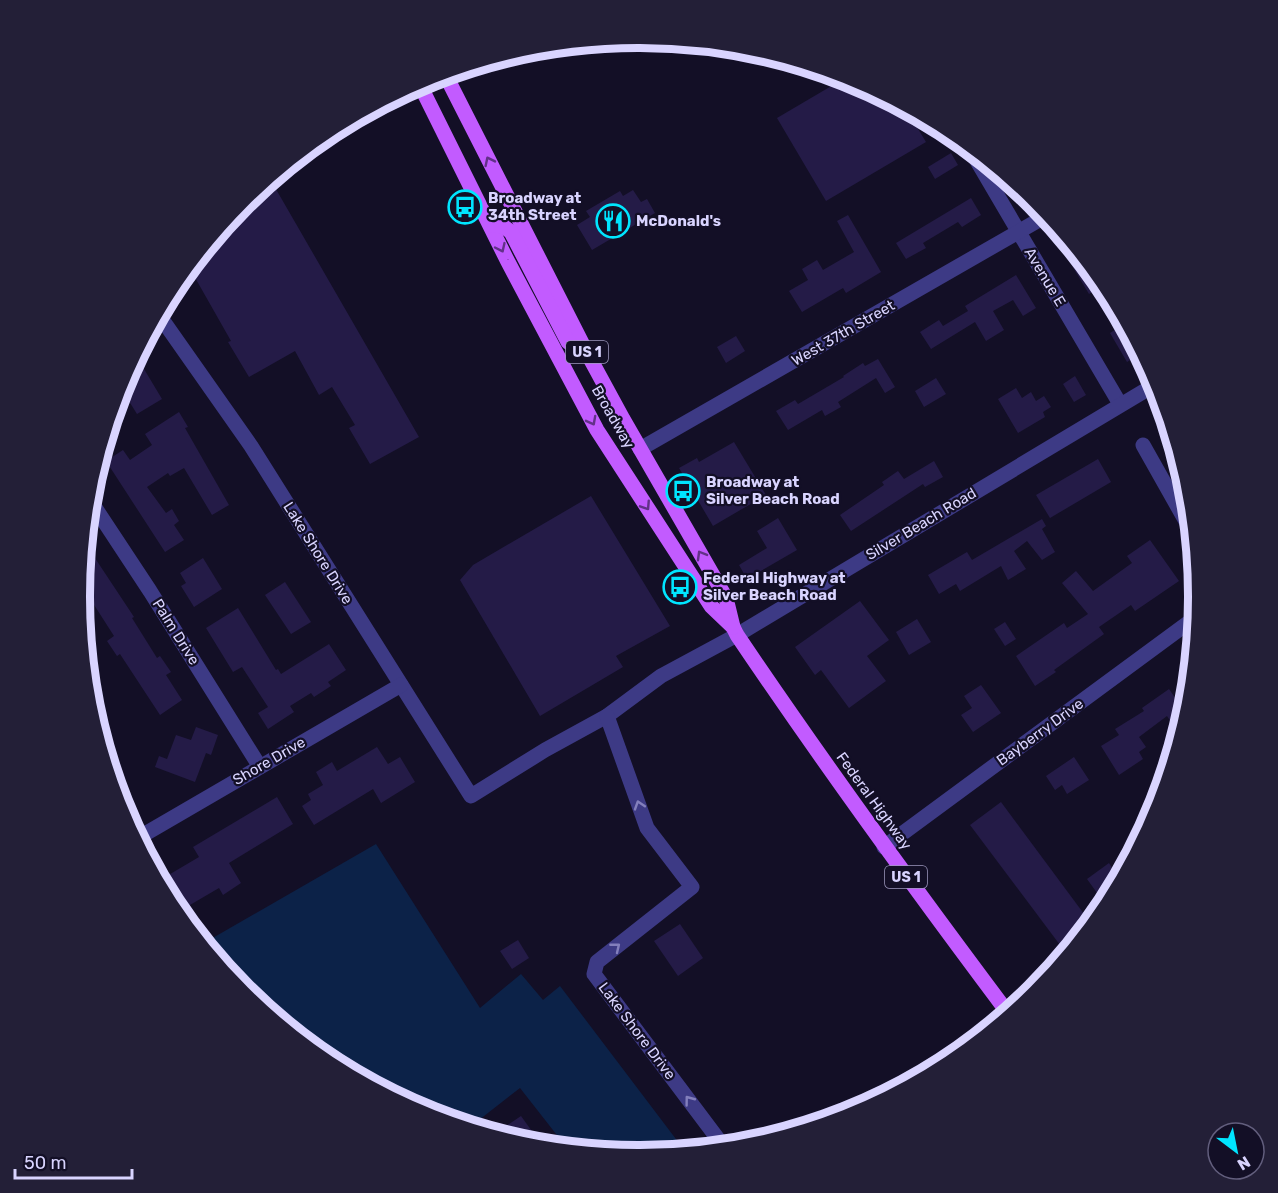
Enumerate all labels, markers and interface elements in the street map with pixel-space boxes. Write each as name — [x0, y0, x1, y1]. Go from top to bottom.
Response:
one-way arrow — [485, 157, 496, 168]
bus stop icon: Broadway at 34th Street — [447, 189, 483, 225]
place label: Broadway at 34th Street — [488, 189, 581, 224]
restaurant icon: McDonald's — [595, 203, 631, 239]
place label: McDonald's — [636, 212, 721, 230]
one-way arrow — [494, 242, 506, 253]
street label: Avenue E — [1020, 244, 1070, 310]
street label: West 37th Street — [788, 296, 898, 370]
road number: US 1 — [566, 341, 608, 363]
street label: Broadway — [588, 382, 638, 452]
one-way arrow — [585, 415, 596, 425]
bus stop icon: Broadway at Silver Beach Road — [665, 473, 701, 509]
place label: Broadway at Silver Beach Road — [706, 473, 840, 508]
street label: Silver Beach Road — [863, 484, 979, 564]
street label: Lake Shore Drive — [279, 499, 357, 607]
one-way arrow — [639, 499, 650, 510]
one-way arrow — [697, 551, 708, 561]
bus stop icon: Federal Highway at Silver Beach Road — [662, 569, 698, 605]
place label: Federal Highway at Silver Beach Road — [703, 569, 845, 604]
street label: Palm Drive — [149, 596, 203, 668]
street label: Bayberry Drive — [993, 695, 1087, 769]
street label: Shore Drive — [230, 733, 308, 789]
street label: Federal Highway — [833, 749, 915, 853]
one-way arrow — [634, 800, 647, 811]
road number: US 1 — [885, 866, 927, 888]
one-way arrow — [609, 944, 620, 955]
street label: Lake Shore Drive — [595, 979, 679, 1083]
one-way arrow — [685, 1096, 696, 1107]
north arrow — [1206, 1121, 1266, 1181]
scale bar — [15, 1142, 132, 1180]
text: 50 m — [24, 1152, 67, 1174]
text: N — [1234, 1152, 1254, 1174]

